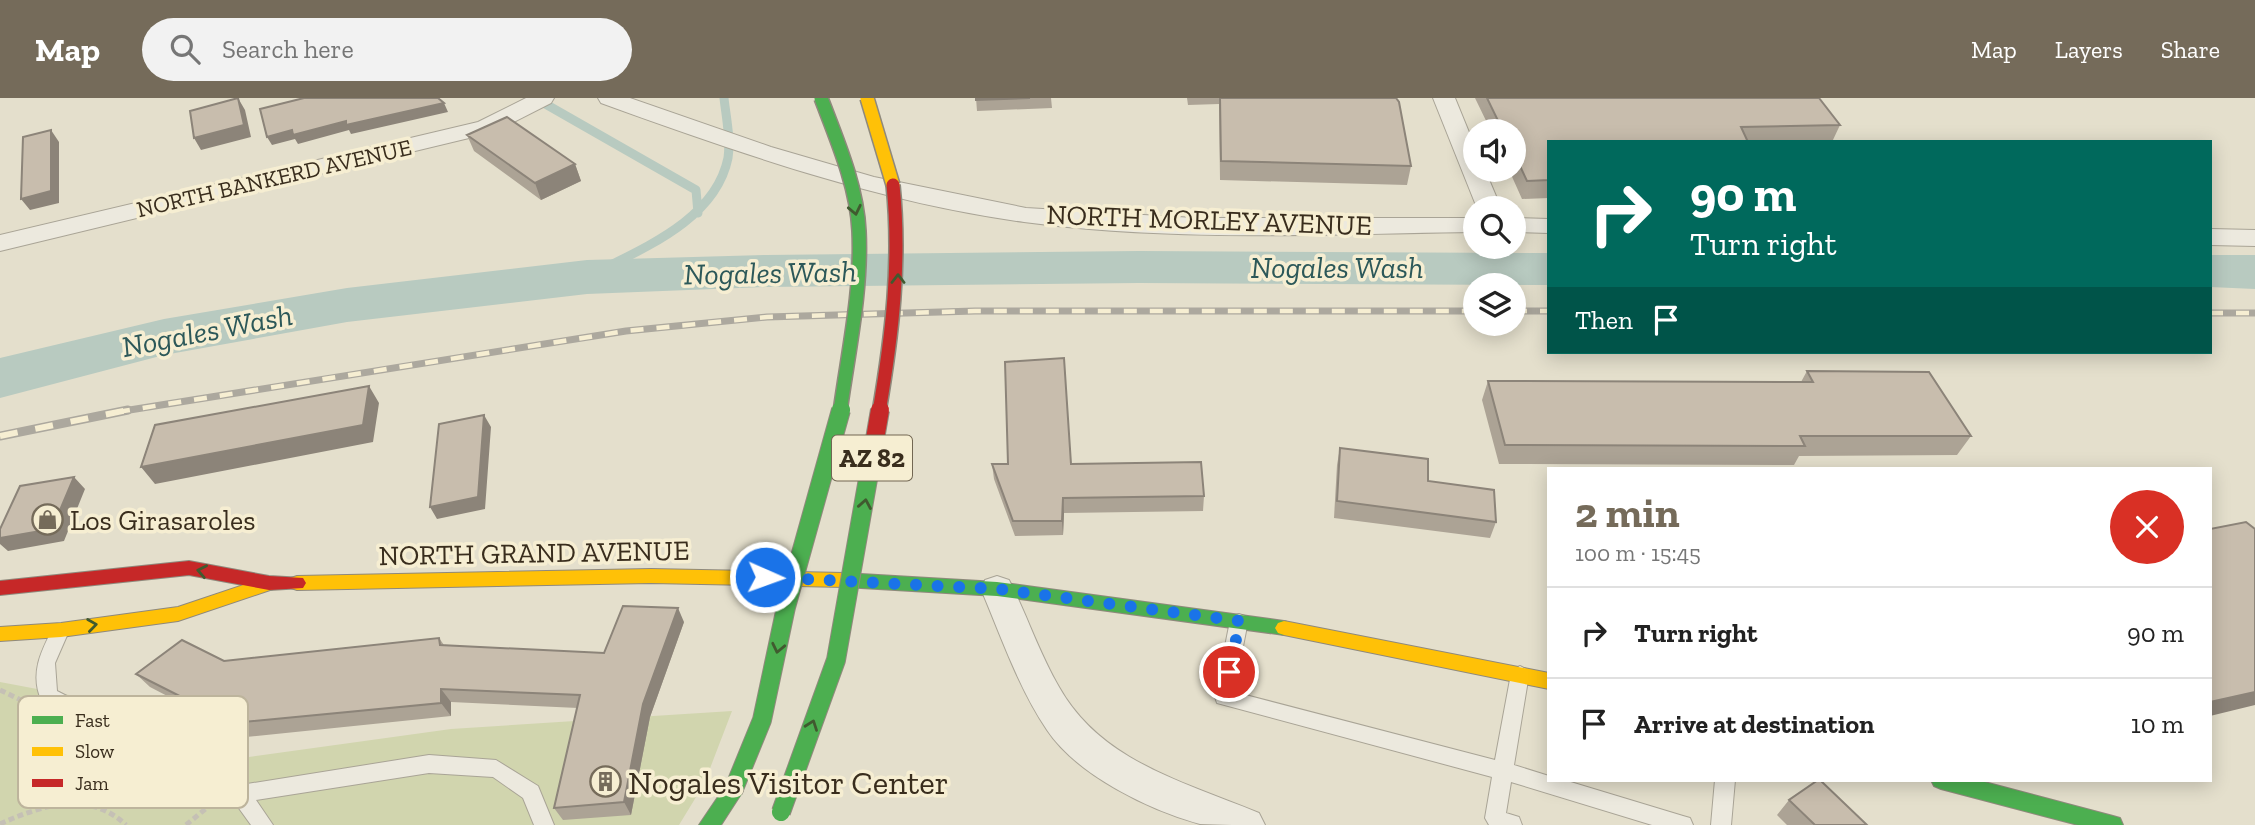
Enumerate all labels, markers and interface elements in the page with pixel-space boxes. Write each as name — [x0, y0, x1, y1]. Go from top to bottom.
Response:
search box — [142, 18, 632, 81]
text: Map — [35, 30, 100, 69]
icon: search — [166, 30, 204, 68]
text: Search here — [222, 33, 354, 65]
text: Map — [1971, 35, 2017, 64]
text: Layers — [2055, 35, 2123, 64]
text: Share — [2161, 35, 2220, 64]
map controls — [1463, 119, 1526, 336]
button: sound — [1463, 119, 1526, 182]
street label: NORTH BANKERD AVENUE — [134, 133, 414, 223]
text: 90 m — [1690, 165, 1797, 224]
icon: right — [1575, 168, 1666, 259]
button: search — [1463, 196, 1526, 259]
street label: NORTH MORLEY AVENUE — [1046, 198, 1372, 242]
one-way arrow — [846, 204, 861, 216]
text: Turn right — [1690, 225, 1837, 263]
water label: Nogales Wash — [1250, 250, 1424, 286]
water label: Nogales Wash — [683, 253, 857, 293]
one-way arrow — [890, 273, 906, 284]
button: layers — [1463, 273, 1526, 336]
water label: Nogales Wash — [119, 297, 295, 365]
icon: arrive — [1647, 301, 1685, 339]
text: Then — [1575, 304, 1633, 336]
road number: AZ 82 — [832, 436, 912, 480]
text: 2 min — [1575, 487, 1680, 538]
button: close — [2110, 490, 2184, 564]
one-way arrow — [856, 498, 871, 510]
shop icon: Los Girasaroles — [30, 503, 64, 537]
place label: Los Girasaroles — [70, 504, 256, 537]
street label: NORTH GRAND AVENUE — [378, 534, 690, 572]
text: 100 m · 15:45 — [1575, 539, 1701, 567]
position arrow — [728, 540, 802, 614]
one-way arrow — [196, 564, 208, 579]
icon: right — [1575, 614, 1613, 652]
text: Turn right — [1634, 617, 1757, 649]
text: 90 m — [2127, 617, 2184, 649]
one-way arrow — [86, 618, 98, 633]
one-way arrow — [771, 642, 786, 654]
pin — [1199, 642, 1259, 702]
icon: arrive — [1210, 653, 1248, 691]
legend — [18, 696, 248, 808]
icon: arrive — [1575, 705, 1613, 743]
text: Arrive at destination — [1634, 708, 1874, 740]
text: 10 m — [2131, 708, 2184, 740]
text: Fast — [75, 709, 110, 732]
one-way arrow — [804, 719, 818, 731]
text: Slow — [75, 740, 115, 763]
place label: Nogales Visitor Center — [628, 763, 949, 802]
building icon: Nogales Visitor Center — [588, 765, 622, 799]
text: Jam — [75, 772, 109, 795]

